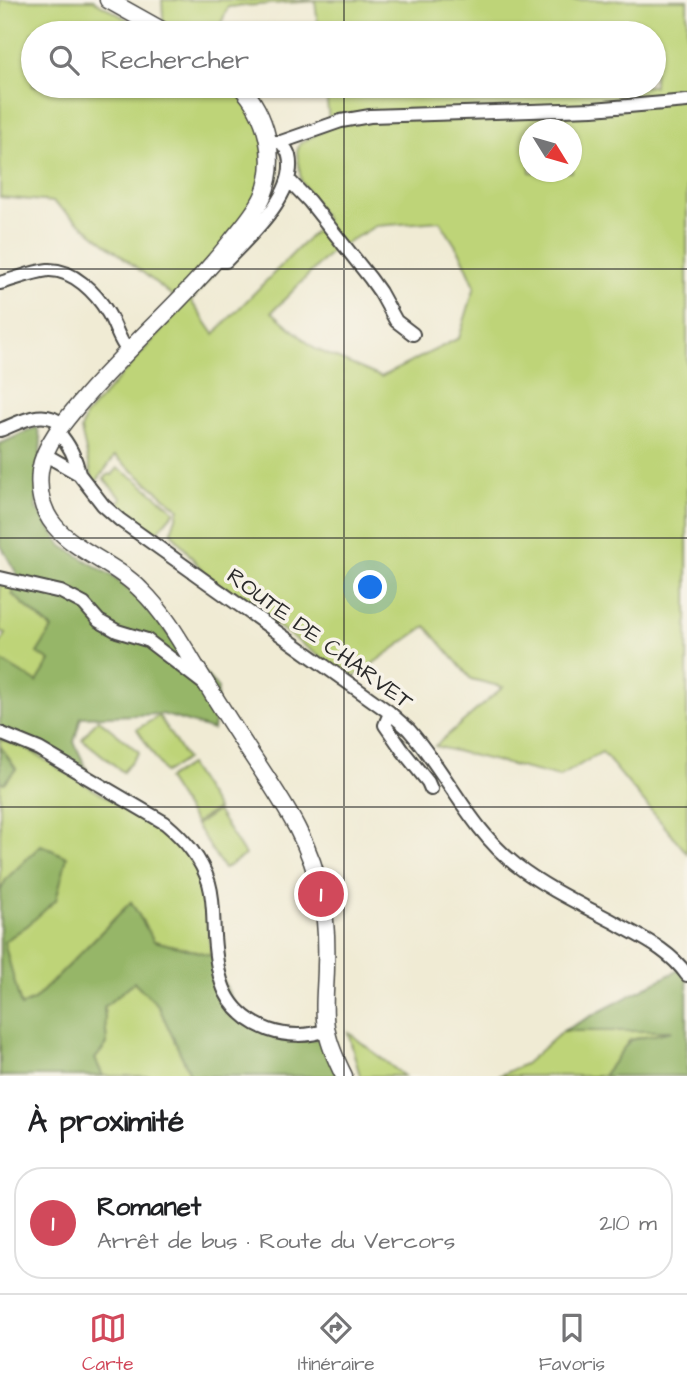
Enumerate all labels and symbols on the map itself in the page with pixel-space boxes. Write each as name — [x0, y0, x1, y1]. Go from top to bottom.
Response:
north arrow — [519, 119, 582, 182]
street label: ROUTE DE CHARVET — [220, 560, 420, 718]
your location — [353, 570, 387, 604]
pin: 1 — [298, 868, 344, 920]

